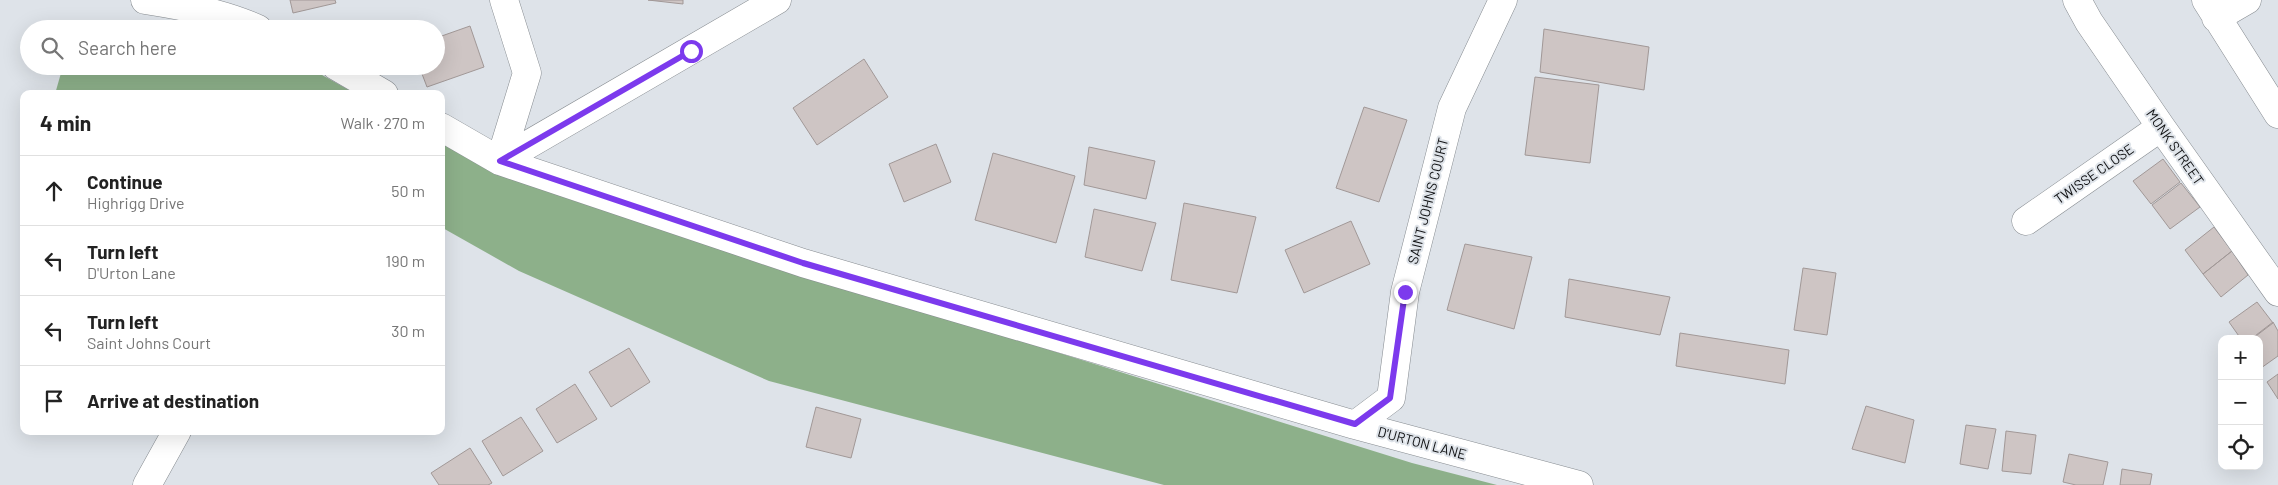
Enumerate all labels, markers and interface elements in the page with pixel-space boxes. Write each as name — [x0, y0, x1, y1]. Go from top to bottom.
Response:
search box — [20, 20, 445, 75]
icon: search — [38, 34, 66, 62]
text: Search here — [78, 36, 177, 59]
route start — [680, 40, 703, 63]
street label: MONK STREET — [2143, 105, 2208, 188]
text: 4 min — [40, 110, 91, 135]
text: Walk · 270 m — [340, 113, 425, 132]
street label: SAINT JOHNS COURT — [1404, 136, 1451, 266]
street label: TWISSE CLOSE — [2051, 140, 2137, 207]
text: Continue — [87, 170, 163, 193]
icon: ahead — [40, 177, 68, 205]
text: 50 m — [391, 181, 425, 200]
text: Highrigg Drive — [87, 193, 185, 212]
text: Turn left — [87, 240, 158, 263]
icon: left — [40, 247, 68, 275]
text: 190 m — [386, 251, 425, 270]
text: D'Urton Lane — [87, 263, 176, 282]
route end — [1394, 281, 1417, 304]
text: Turn left — [87, 310, 158, 333]
icon: left — [40, 317, 68, 345]
text: 30 m — [391, 321, 425, 340]
text: Saint Johns Court — [87, 333, 211, 352]
map controls — [2218, 335, 2263, 470]
button: + — [2218, 335, 2263, 380]
button: − — [2218, 380, 2263, 425]
icon: arrive — [40, 387, 68, 415]
text: Arrive at destination — [87, 389, 259, 412]
street label: D'URTON LANE — [1376, 423, 1468, 463]
button: locate — [2218, 425, 2263, 470]

